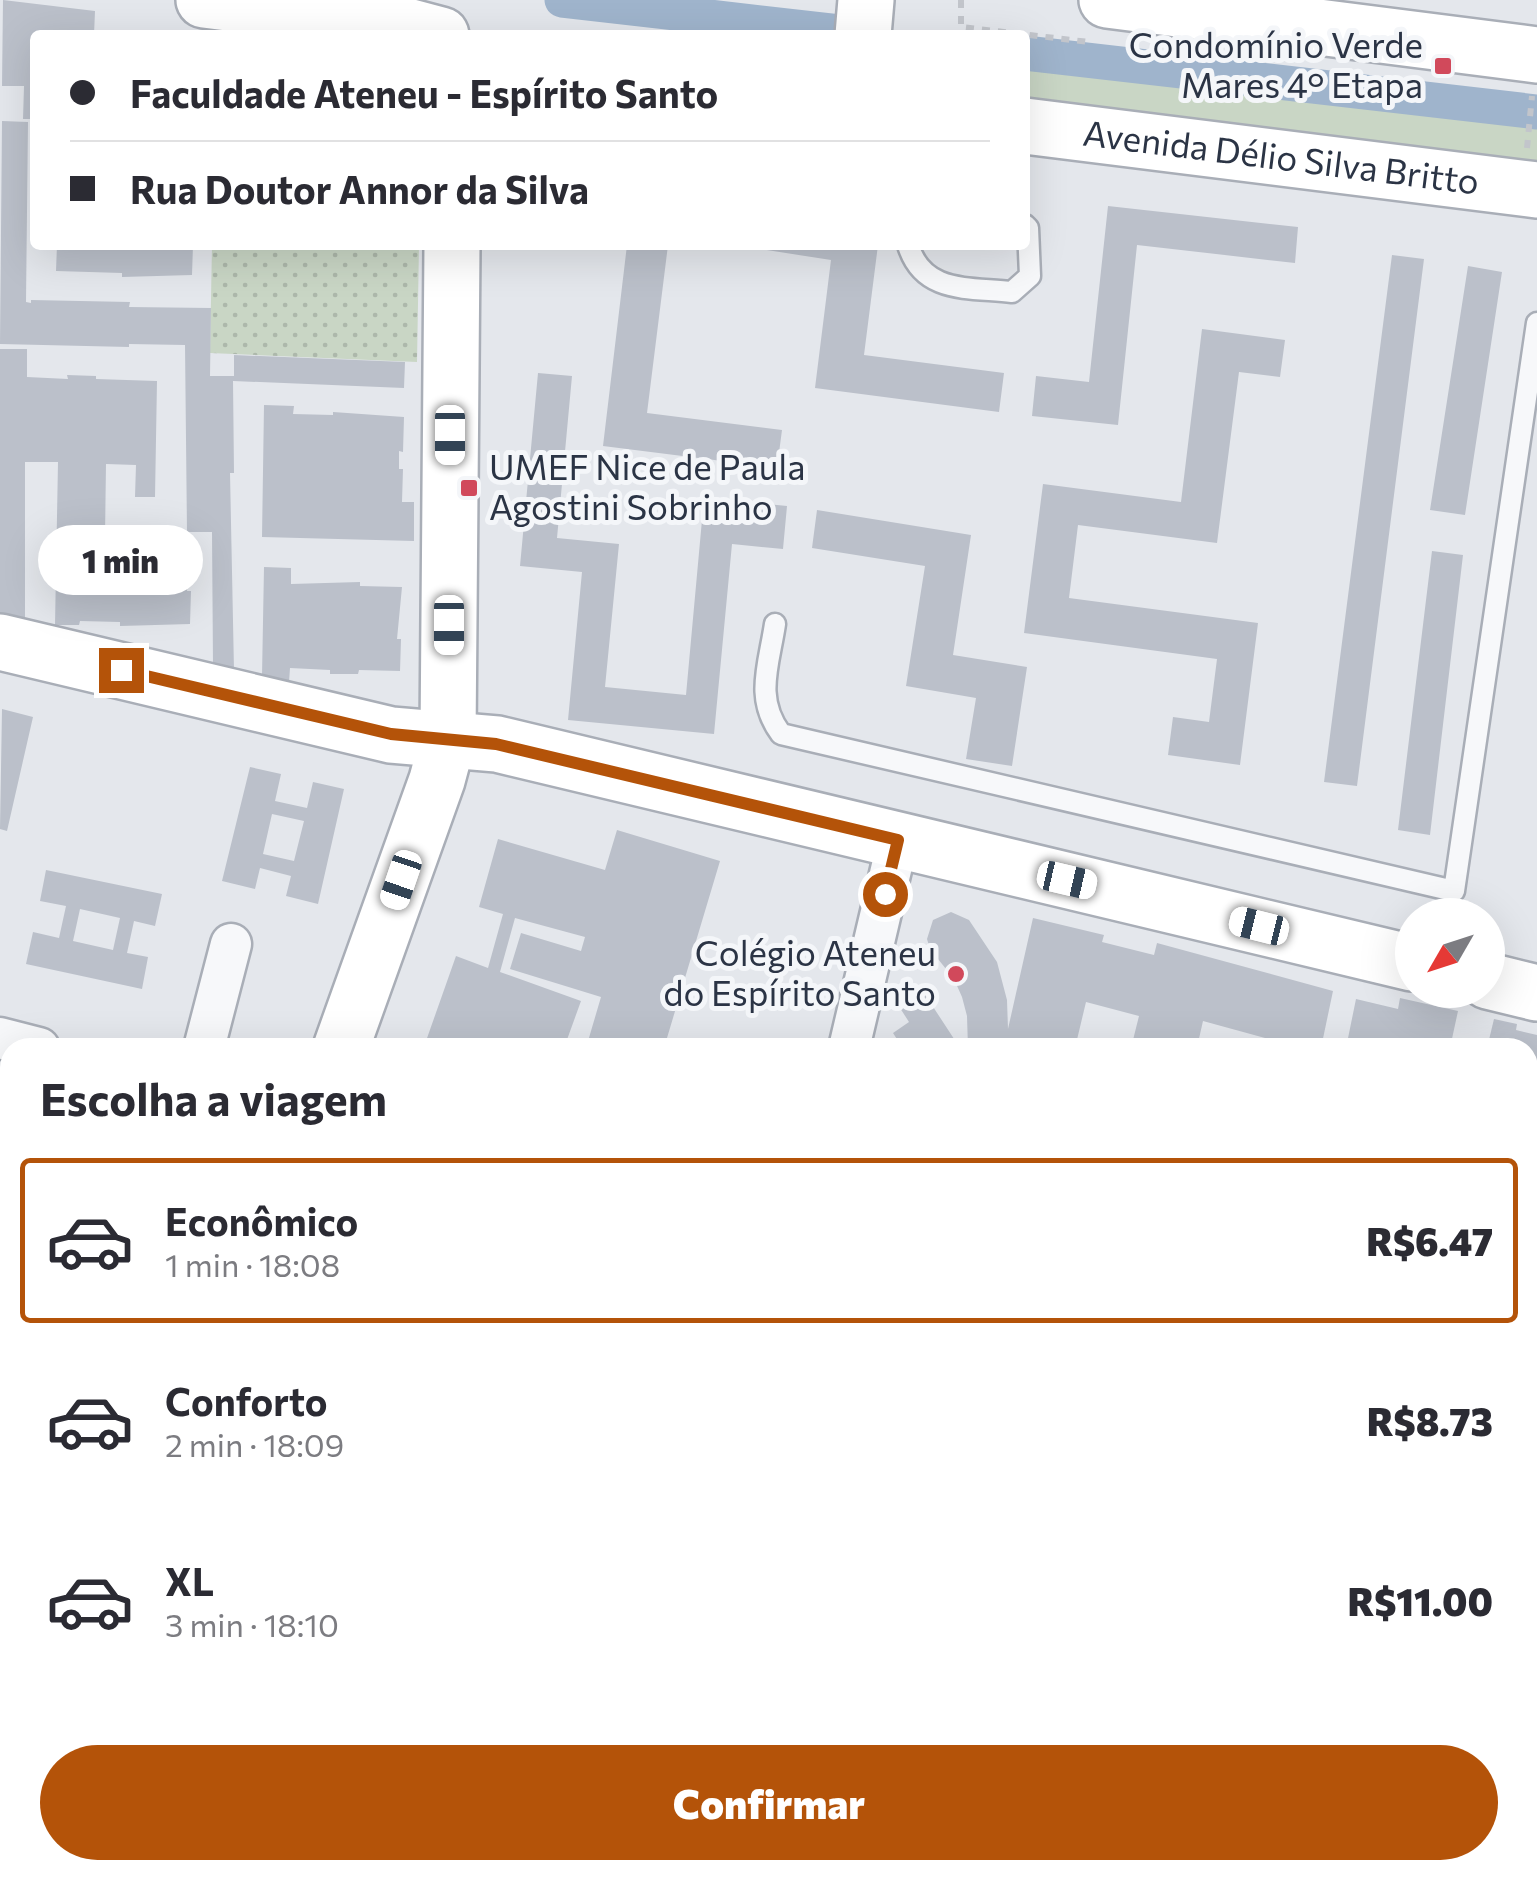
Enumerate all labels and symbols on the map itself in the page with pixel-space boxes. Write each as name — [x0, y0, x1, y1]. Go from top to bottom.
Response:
place label: Condomínio Verde Mares 4° Etapa — [1129, 22, 1423, 105]
marker: Condomínio Verde Mares 4° Etapa — [1432, 55, 1454, 77]
street label: Avenida Délio Silva Britto — [1081, 109, 1482, 202]
car — [435, 405, 465, 465]
place label: UMEF Nice de Paula Agostini Sobrinho — [489, 444, 805, 527]
marker: UMEF Nice de Paula Agostini Sobrinho — [458, 477, 480, 499]
callout: 1 min — [38, 525, 204, 595]
car — [434, 595, 464, 655]
route end — [99, 648, 144, 693]
car — [377, 847, 425, 913]
car — [1034, 859, 1100, 901]
route start — [863, 872, 908, 917]
north arrow — [1395, 898, 1505, 1008]
car — [1226, 904, 1292, 948]
place label: Colégio Ateneu do Espírito Santo — [663, 930, 936, 1013]
marker: Colégio Ateneu do Espírito Santo — [945, 963, 967, 985]

